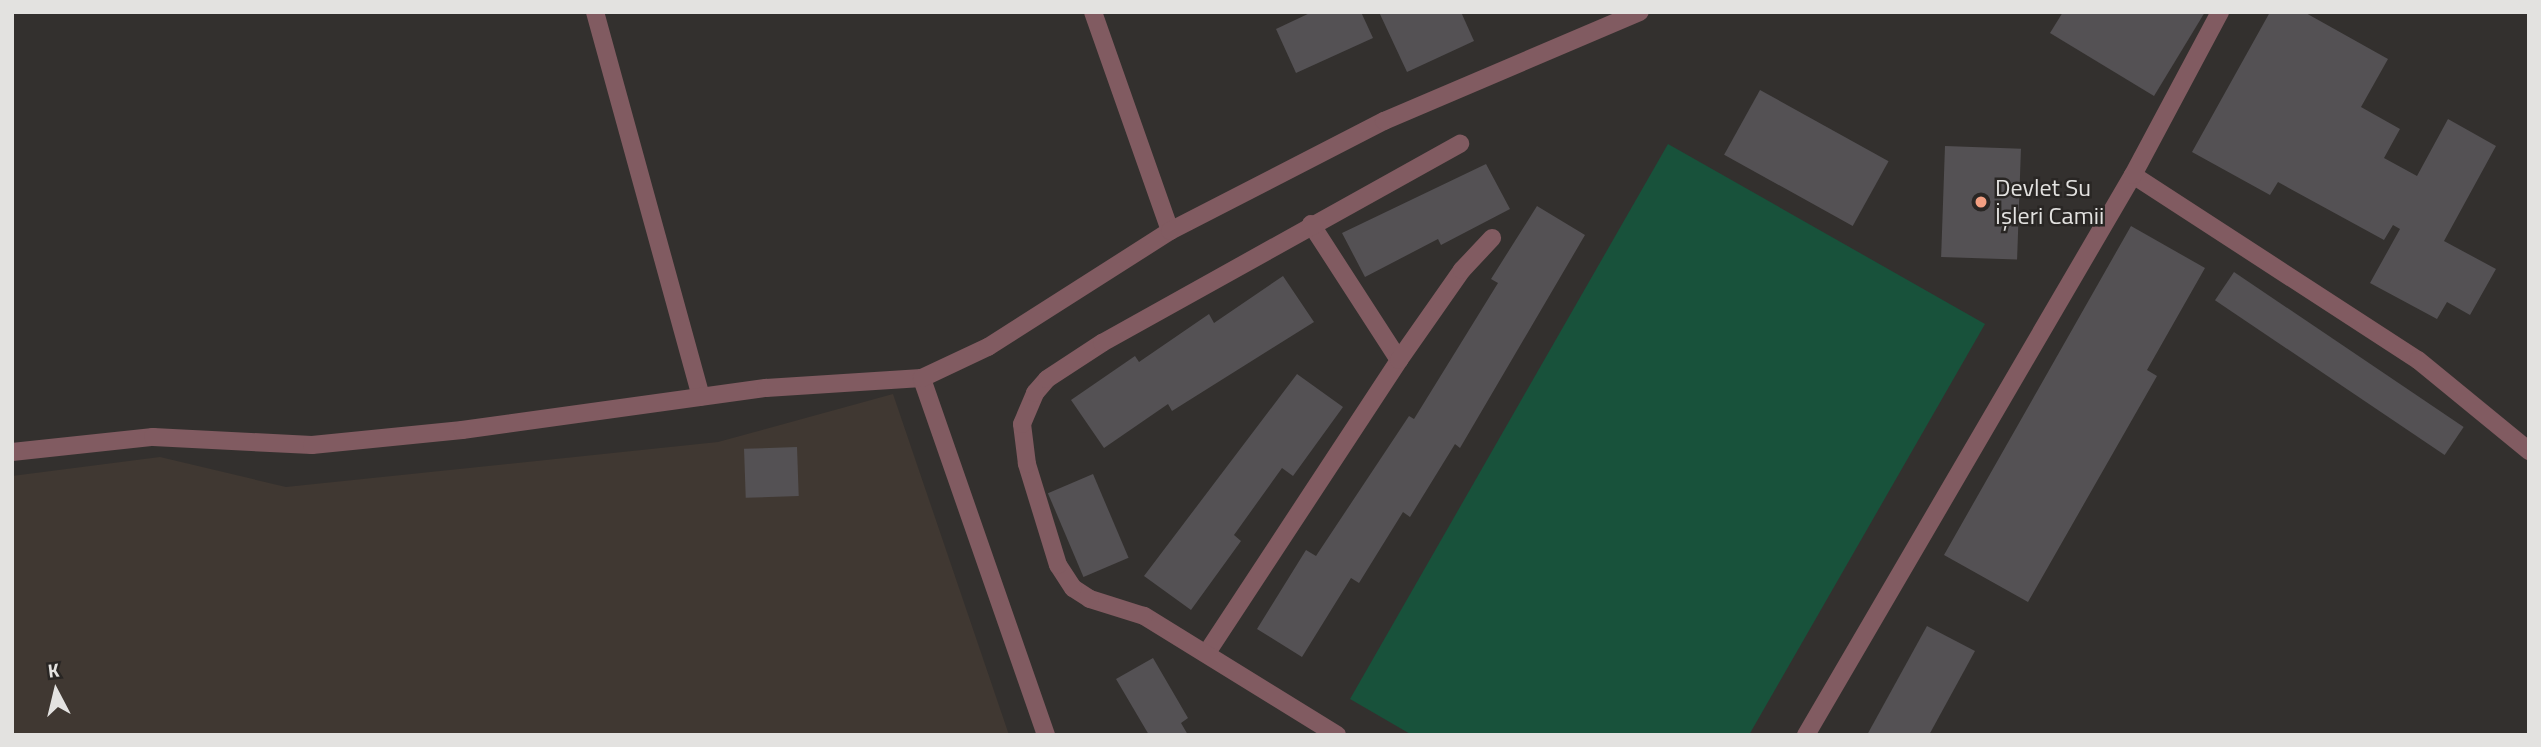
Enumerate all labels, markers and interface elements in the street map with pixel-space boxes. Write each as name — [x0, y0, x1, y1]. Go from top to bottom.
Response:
place label: Devlet Su İşleri Camii — [1995, 174, 2104, 230]
marker: Devlet Su İşleri Camii — [1973, 194, 1989, 210]
text: K — [46, 655, 61, 685]
north arrow — [21, 656, 91, 726]

